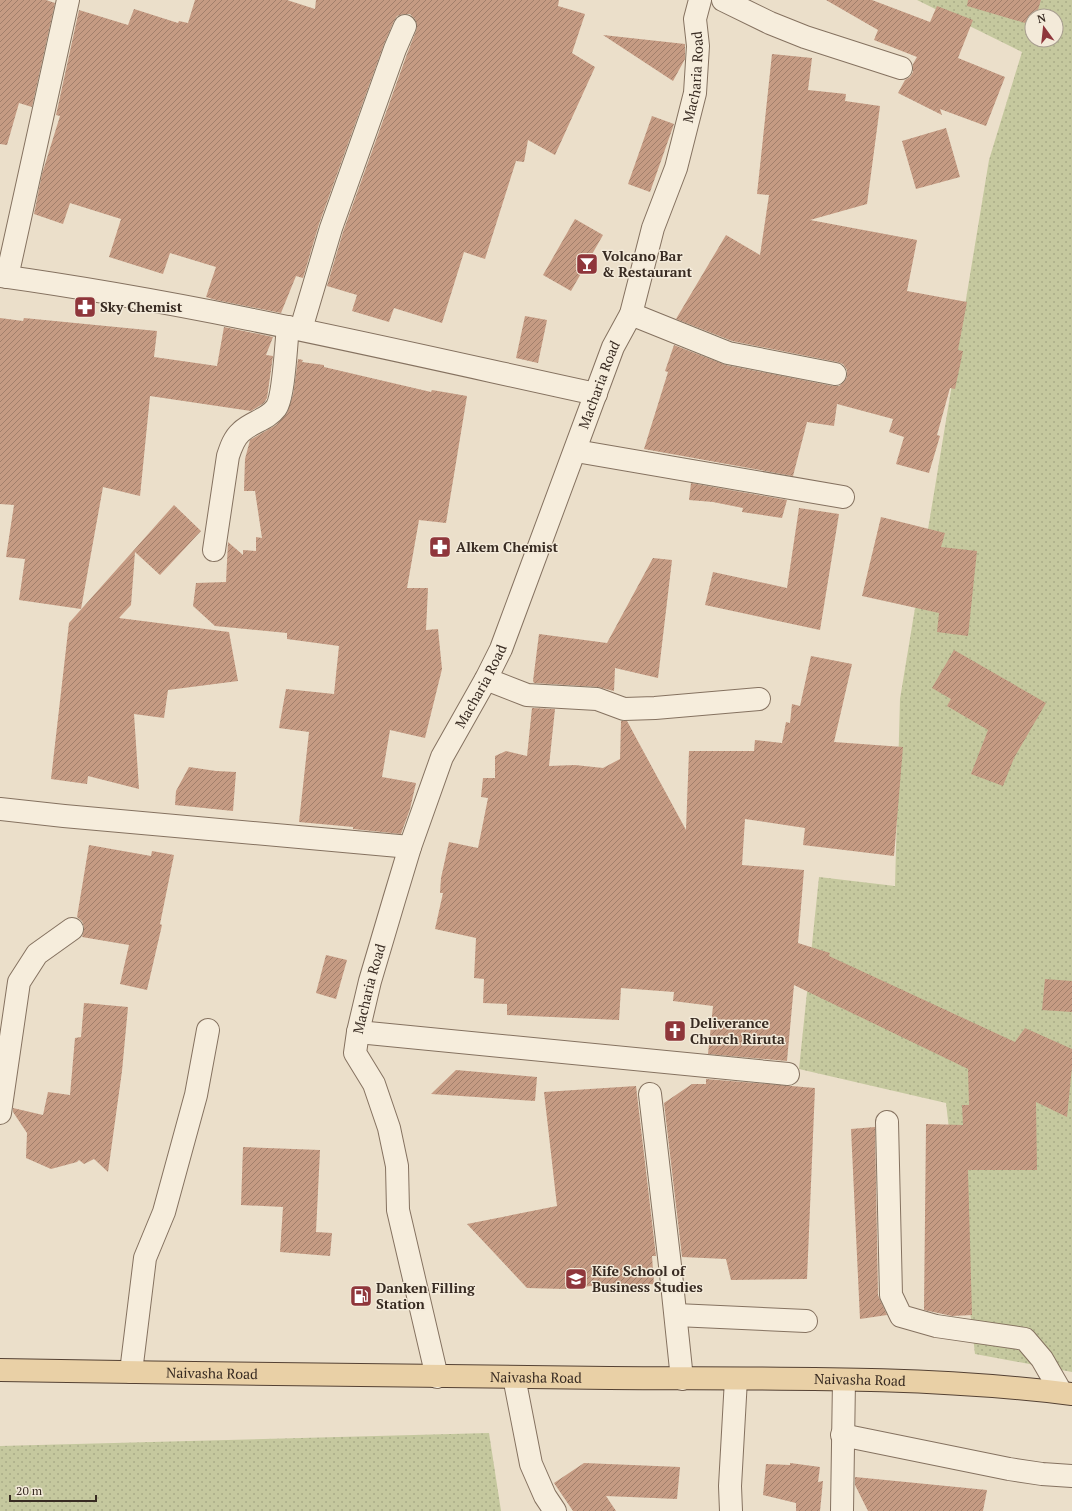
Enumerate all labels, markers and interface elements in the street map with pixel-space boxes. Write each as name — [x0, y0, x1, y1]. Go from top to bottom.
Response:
north arrow — [1024, 8, 1064, 48]
text: N — [1036, 10, 1048, 26]
street label: Macharia Road — [678, 30, 707, 125]
place label: Volcano Bar & Restaurant — [602, 246, 693, 281]
bar icon: Volcano Bar & Restaurant — [574, 251, 600, 277]
pharmacy icon: Sky Chemist — [72, 294, 98, 320]
place label: Sky Chemist — [100, 297, 183, 316]
street label: Macharia Road — [574, 337, 624, 431]
pharmacy icon: Alkem Chemist — [427, 534, 453, 560]
place label: Alkem Chemist — [456, 537, 559, 556]
street label: Macharia Road — [450, 642, 511, 731]
street label: Macharia Road — [348, 941, 390, 1036]
place label: Deliverance Church Riruta — [690, 1013, 785, 1048]
church icon: Deliverance Church Riruta — [662, 1018, 688, 1044]
place label: Kife School of Business Studies — [592, 1261, 703, 1296]
school or university icon: Kife School of Business Studies — [563, 1266, 589, 1292]
place label: Danken Filling Station — [376, 1278, 476, 1313]
fuel station icon: Danken Filling Station — [348, 1283, 374, 1309]
street label: Naivasha Road — [166, 1363, 258, 1383]
street label: Naivasha Road — [490, 1367, 582, 1387]
street label: Naivasha Road — [814, 1369, 906, 1390]
scale bar — [10, 1477, 96, 1503]
text: 20 m — [16, 1483, 43, 1498]

